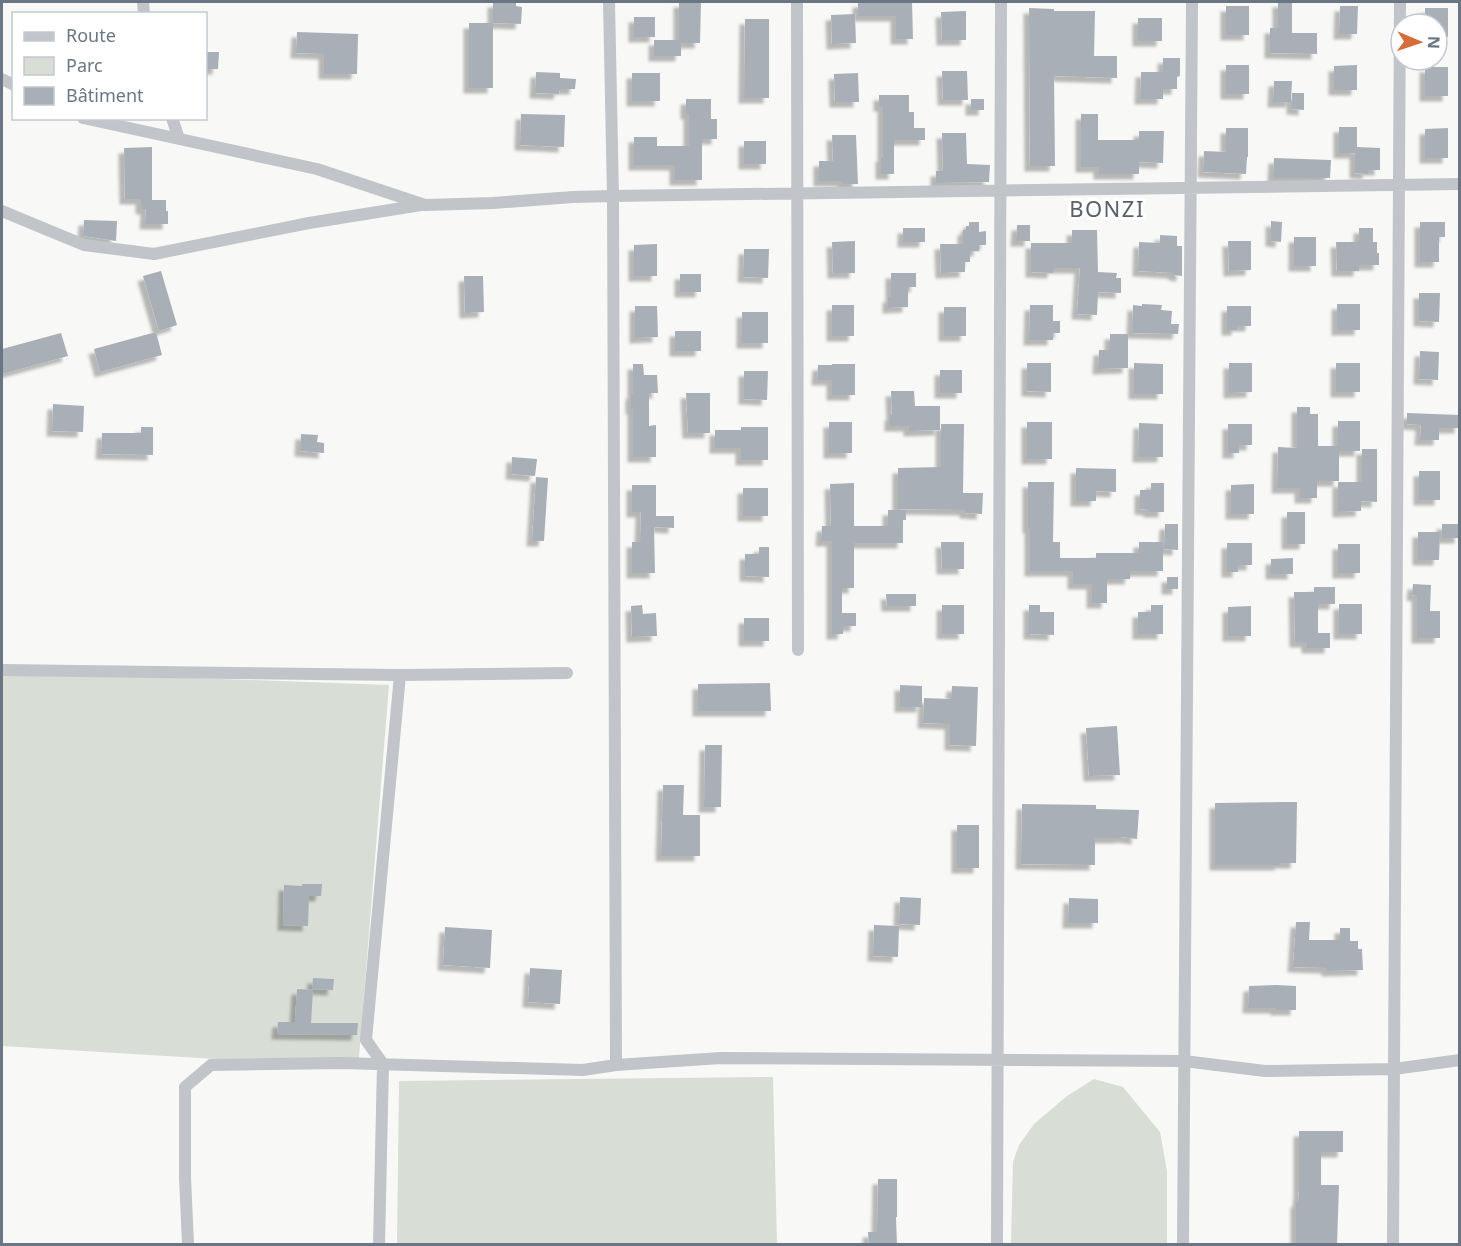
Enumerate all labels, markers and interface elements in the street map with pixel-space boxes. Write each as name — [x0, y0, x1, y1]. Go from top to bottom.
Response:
legend — [12, 12, 207, 120]
north arrow — [1389, 12, 1449, 72]
text: Route — [66, 23, 116, 47]
text: N — [1423, 36, 1445, 49]
text: Parc — [66, 53, 103, 77]
text: Bâtiment — [66, 83, 144, 107]
district label: BONZI — [1069, 193, 1145, 223]

